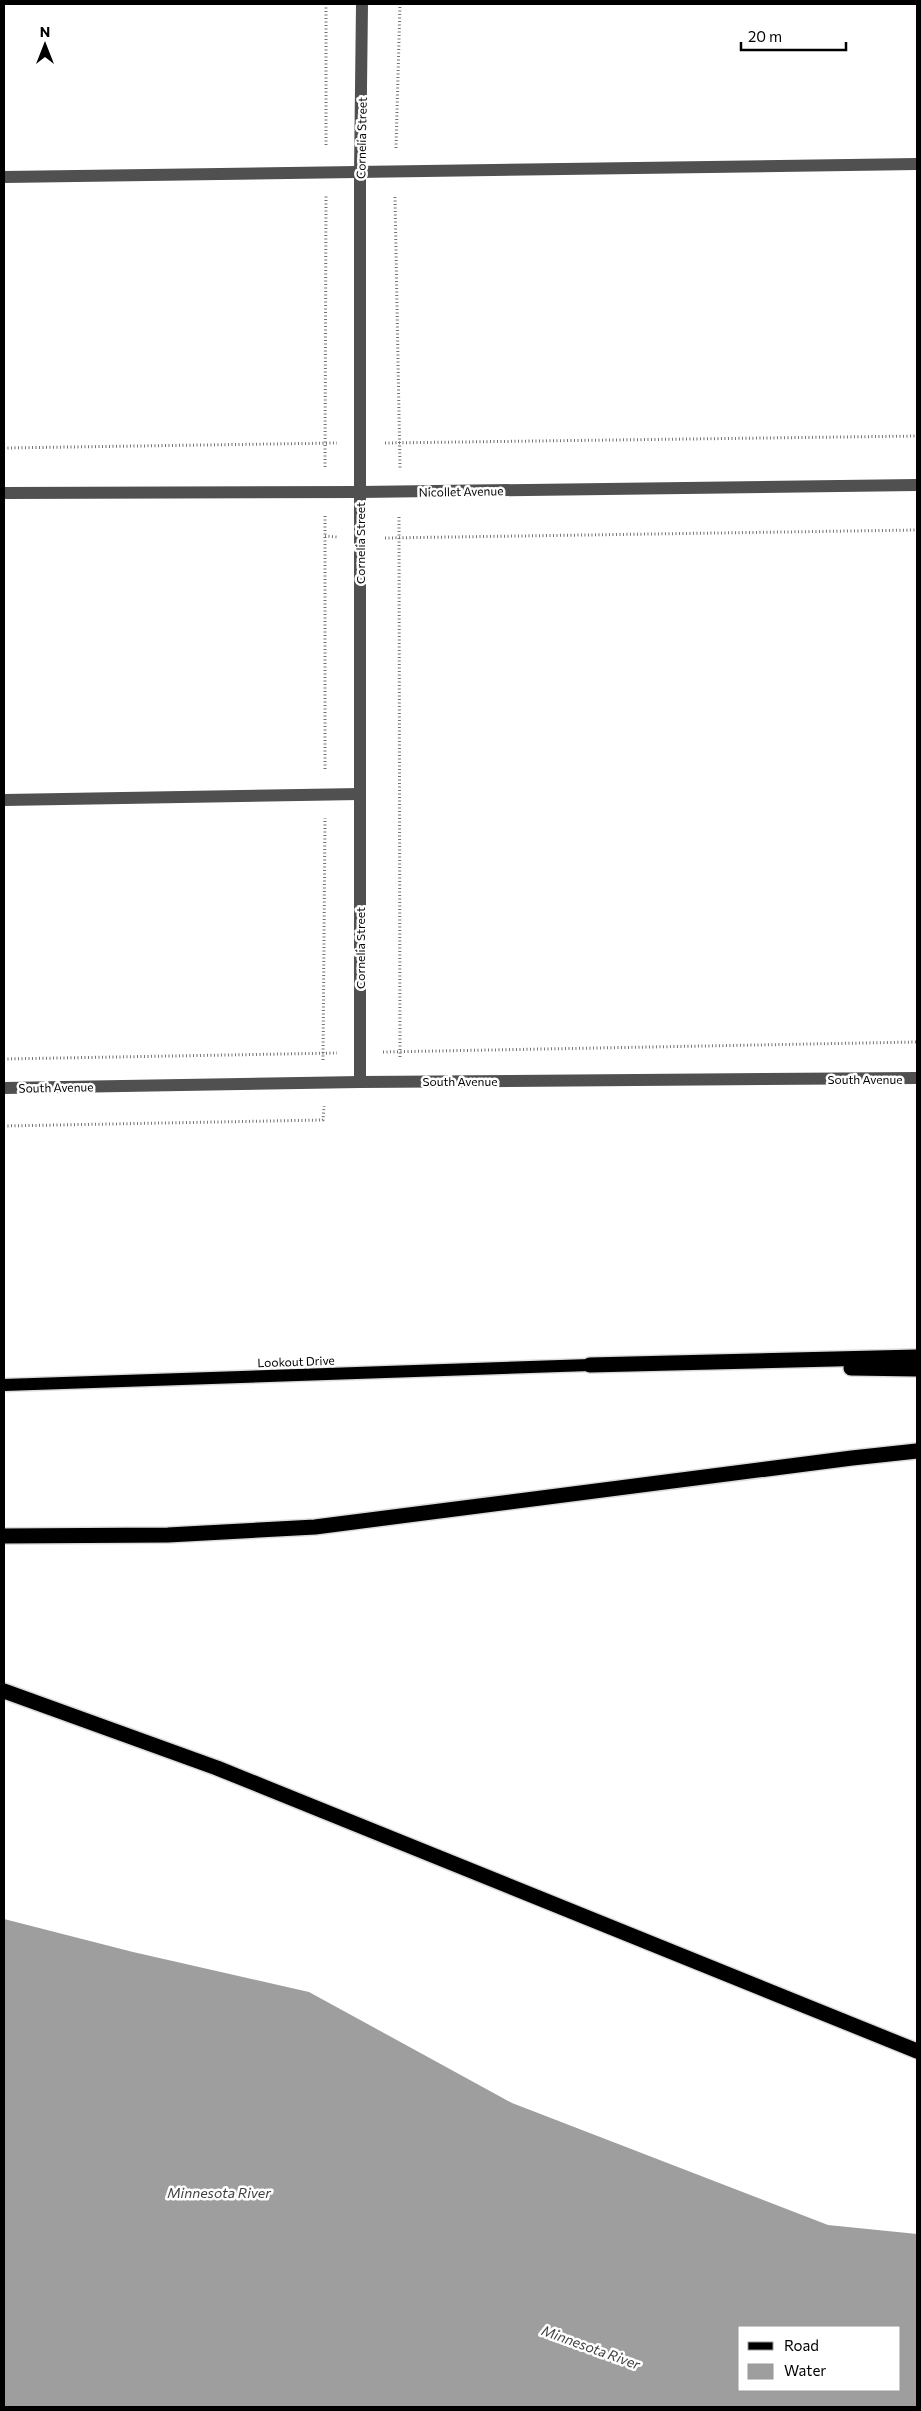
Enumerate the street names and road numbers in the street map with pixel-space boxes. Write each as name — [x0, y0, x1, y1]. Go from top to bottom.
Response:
street label: Cornelia Street — [353, 97, 369, 179]
street label: Nicollet Avenue — [418, 483, 504, 499]
street label: Cornelia Street — [353, 502, 367, 584]
street label: Cornelia Street — [353, 907, 367, 989]
street label: South Avenue — [827, 1072, 903, 1086]
street label: South Avenue — [422, 1074, 498, 1088]
street label: South Avenue — [18, 1079, 94, 1095]
street label: Lookout Drive — [257, 1353, 335, 1369]

